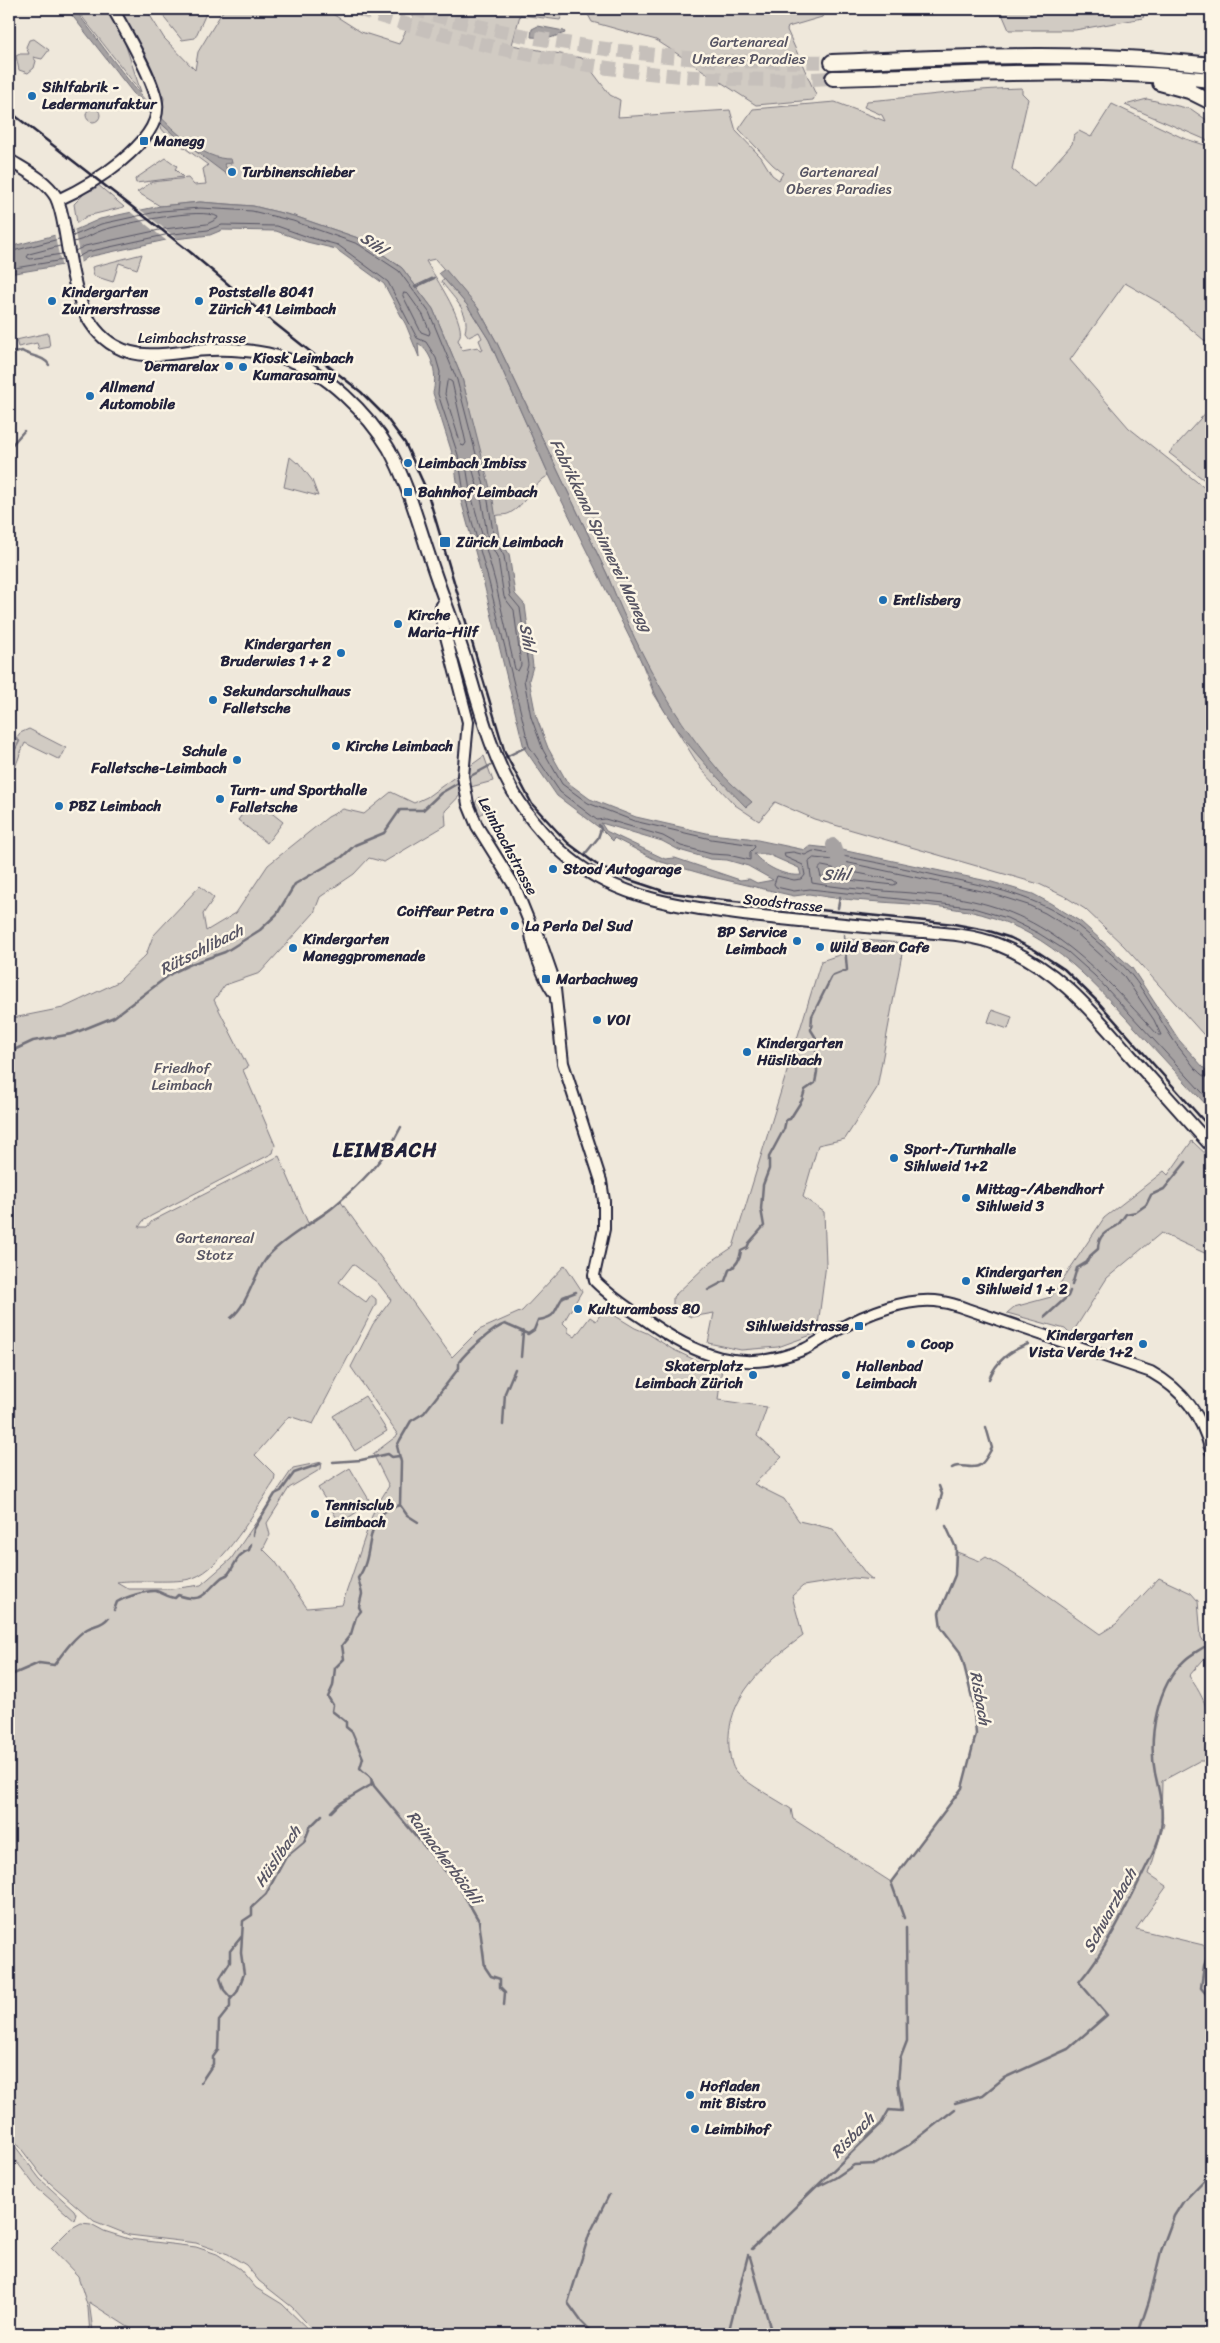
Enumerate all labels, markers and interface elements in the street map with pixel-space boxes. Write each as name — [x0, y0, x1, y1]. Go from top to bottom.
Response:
park label: Gartenareal Unteres Paradies — [692, 29, 806, 72]
place label: Sihlfabrik - Ledermanufaktur — [41, 74, 158, 117]
marker: Sihlfabrik - Ledermanufaktur — [26, 90, 38, 102]
place label: Manegg — [153, 128, 205, 154]
marker: Manegg — [138, 135, 150, 147]
place label: Turbinenschieber — [242, 159, 356, 185]
park label: Gartenareal Oberes Paradies — [786, 159, 893, 202]
marker: Turbinenschieber — [226, 166, 238, 178]
water label: Sihl — [354, 224, 396, 265]
place label: Kindergarten Zwirnerstrasse — [61, 279, 160, 322]
place label: Poststelle 8041 Zürich 41 Leimbach — [208, 279, 337, 322]
marker: Kindergarten Zwirnerstrasse — [46, 295, 58, 307]
marker: Poststelle 8041 Zürich 41 Leimbach — [193, 295, 205, 307]
street label: Leimbachstrasse — [138, 325, 247, 351]
place label: Kiosk Leimbach Kumarasamy — [252, 345, 354, 388]
place label: Dermarelax — [144, 353, 220, 379]
marker: Dermarelax — [223, 360, 235, 372]
marker: Kiosk Leimbach Kumarasamy — [237, 361, 249, 373]
place label: Allmend Automobile — [99, 374, 175, 417]
marker: Allmend Automobile — [84, 390, 96, 402]
water label: Fabrikkanal Spinnerei Manegg — [542, 433, 662, 639]
place label: Leimbach Imbiss — [418, 450, 528, 476]
marker: Leimbach Imbiss — [402, 457, 414, 469]
place label: Bahnhof Leimbach — [418, 479, 538, 505]
marker: Bahnhof Leimbach — [402, 486, 414, 498]
place label: Zürich Leimbach — [455, 529, 564, 555]
marker: Zürich Leimbach — [438, 535, 452, 549]
place label: Entlisberg — [893, 587, 961, 613]
marker: Entlisberg — [877, 594, 889, 606]
place label: Kirche Maria-Hilf — [407, 602, 480, 645]
marker: Kirche Maria-Hilf — [392, 618, 404, 630]
water label: Sihl — [511, 621, 545, 656]
place label: Kindergarten Bruderwies 1 + 2 — [221, 631, 332, 674]
marker: Kindergarten Bruderwies 1 + 2 — [335, 647, 347, 659]
place label: Sekundarschulhaus Falletsche — [222, 678, 352, 721]
marker: Sekundarschulhaus Falletsche — [207, 694, 219, 706]
place label: Kirche Leimbach — [345, 733, 453, 759]
place label: Schule Falletsche-Leimbach — [90, 738, 227, 781]
marker: Kirche Leimbach — [330, 740, 342, 752]
marker: Schule Falletsche-Leimbach — [231, 754, 243, 766]
place label: Turn- und Sporthalle Falletsche — [229, 777, 368, 820]
street label: Leimbachstrasse — [471, 792, 545, 900]
place label: PBZ Leimbach — [69, 793, 162, 819]
marker: Turn- und Sporthalle Falletsche — [214, 793, 226, 805]
marker: PBZ Leimbach — [53, 800, 65, 812]
place label: Stood Autogarage — [562, 856, 682, 882]
water label: Sihl — [822, 860, 853, 889]
marker: Stood Autogarage — [547, 863, 559, 875]
street label: Soodstrasse — [742, 886, 824, 920]
place label: Coiffeur Petra — [396, 898, 494, 924]
marker: Coiffeur Petra — [498, 905, 510, 917]
place label: La Perla Del Sud — [525, 913, 634, 939]
water label: Rütschlibach — [154, 915, 250, 983]
place label: BP Service Leimbach — [717, 919, 788, 962]
marker: La Perla Del Sud — [509, 920, 521, 932]
place label: Kindergarten Maneggpromenade — [302, 926, 426, 969]
place label: Wild Bean Cafe — [830, 934, 930, 960]
marker: BP Service Leimbach — [791, 935, 803, 947]
marker: Wild Bean Cafe — [814, 941, 826, 953]
marker: Kindergarten Maneggpromenade — [287, 942, 299, 954]
place label: Marbachweg — [555, 966, 638, 992]
marker: Marbachweg — [540, 973, 552, 985]
place label: VOI — [607, 1007, 631, 1033]
marker: VOI — [591, 1014, 603, 1026]
place label: Kindergarten Hüslibach — [756, 1030, 844, 1073]
marker: Kindergarten Hüslibach — [741, 1046, 753, 1058]
park label: Friedhof Leimbach — [151, 1055, 213, 1098]
district label: LEIMBACH — [333, 1133, 437, 1168]
place label: Sport-/Turnhalle Sihlweid 1+2 — [903, 1136, 1017, 1179]
marker: Sport-/Turnhalle Sihlweid 1+2 — [888, 1152, 900, 1164]
place label: Mittag-/Abendhort Sihlweid 3 — [975, 1176, 1105, 1219]
marker: Mittag-/Abendhort Sihlweid 3 — [960, 1192, 972, 1204]
park label: Gartenareal Stotz — [176, 1225, 255, 1268]
place label: Kindergarten Sihlweid 1 + 2 — [975, 1259, 1068, 1302]
marker: Kindergarten Sihlweid 1 + 2 — [960, 1275, 972, 1287]
place label: Kulturamboss 80 — [587, 1296, 701, 1322]
marker: Kulturamboss 80 — [572, 1303, 584, 1315]
place label: Sihlweidstrasse — [745, 1313, 849, 1339]
marker: Sihlweidstrasse — [853, 1320, 865, 1332]
place label: Kindergarten Vista Verde 1+2 — [1029, 1322, 1134, 1365]
place label: Coop — [920, 1331, 954, 1357]
marker: Coop — [905, 1338, 917, 1350]
marker: Kindergarten Vista Verde 1+2 — [1137, 1338, 1149, 1350]
place label: Skaterplatz Leimbach Zürich — [635, 1353, 744, 1396]
place label: Hallenbad Leimbach — [855, 1353, 923, 1396]
marker: Skaterplatz Leimbach Zürich — [747, 1369, 759, 1381]
marker: Hallenbad Leimbach — [840, 1369, 852, 1381]
place label: Tennisclub Leimbach — [325, 1492, 394, 1535]
marker: Tennisclub Leimbach — [309, 1508, 321, 1520]
water label: Risbach — [962, 1669, 1000, 1729]
water label: Rainacherbächli — [399, 1804, 492, 1914]
water label: Hüslibach — [246, 1818, 310, 1893]
water label: Schwarzbach — [1074, 1861, 1145, 1958]
place label: Hofladen mit Bistro — [699, 2073, 767, 2116]
marker: Hofladen mit Bistro — [684, 2089, 696, 2101]
water label: Risbach — [823, 2105, 883, 2165]
place label: Leimbihof — [705, 2116, 772, 2142]
marker: Leimbihof — [689, 2123, 701, 2135]

